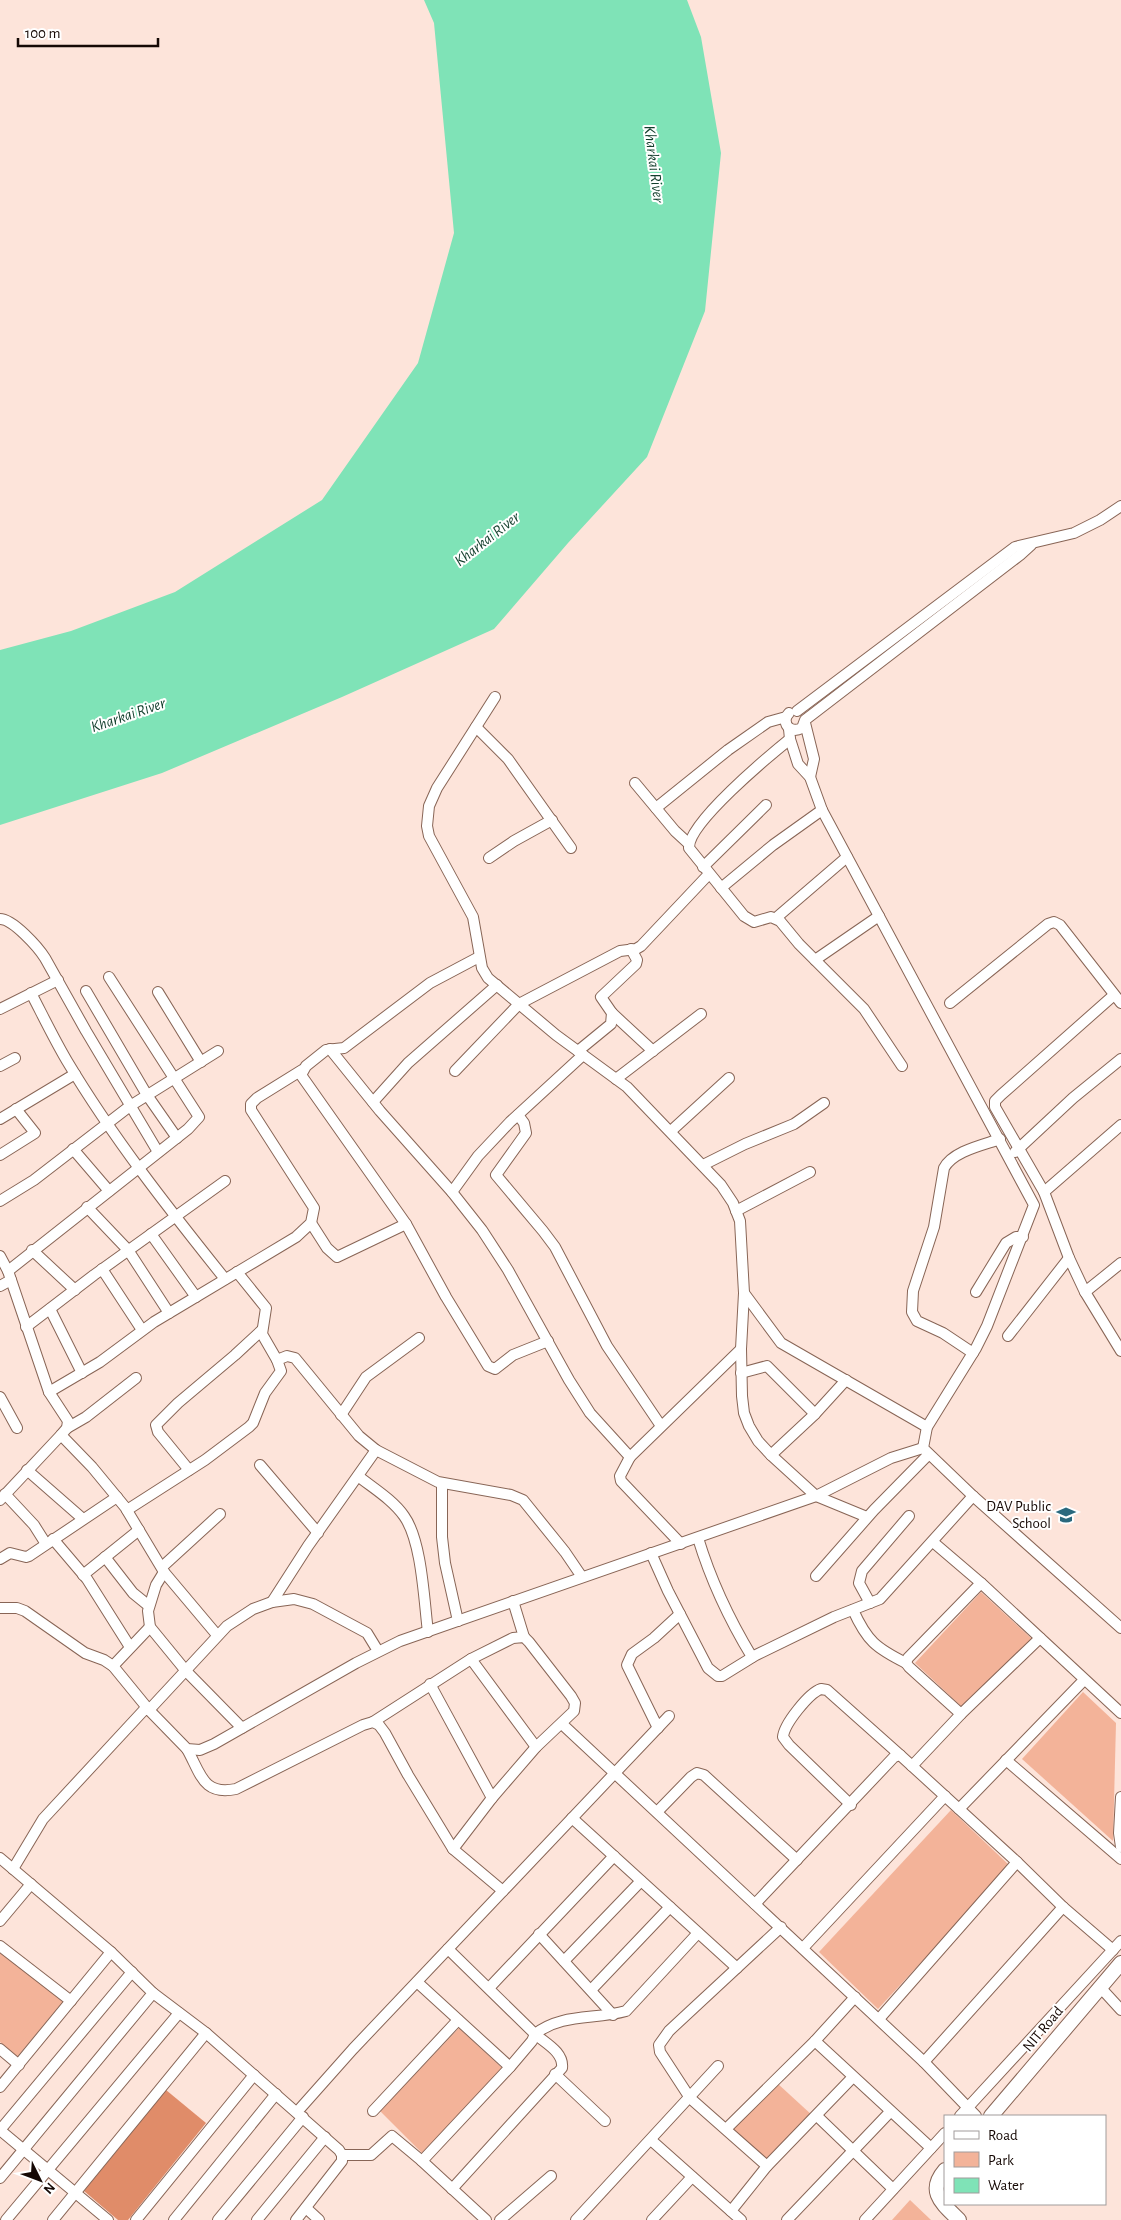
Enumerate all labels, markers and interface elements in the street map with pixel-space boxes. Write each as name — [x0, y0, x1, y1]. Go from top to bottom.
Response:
scale bar — [18, 15, 158, 47]
text: 100 m — [25, 26, 60, 41]
water label: Kharkai River — [641, 124, 667, 204]
water label: Kharkai River — [451, 508, 523, 569]
water label: Kharkai River — [89, 695, 168, 735]
place label: DAV Public School — [986, 1499, 1051, 1531]
school or university icon: DAV Public School — [1055, 1504, 1077, 1526]
street label: NIT Road — [1020, 2003, 1066, 2054]
legend — [944, 2115, 1106, 2205]
text: Road — [988, 2128, 1018, 2143]
text: Park — [988, 2153, 1014, 2168]
north arrow — [15, 2155, 65, 2205]
text: Water — [988, 2178, 1024, 2193]
text: N — [40, 2180, 57, 2196]

